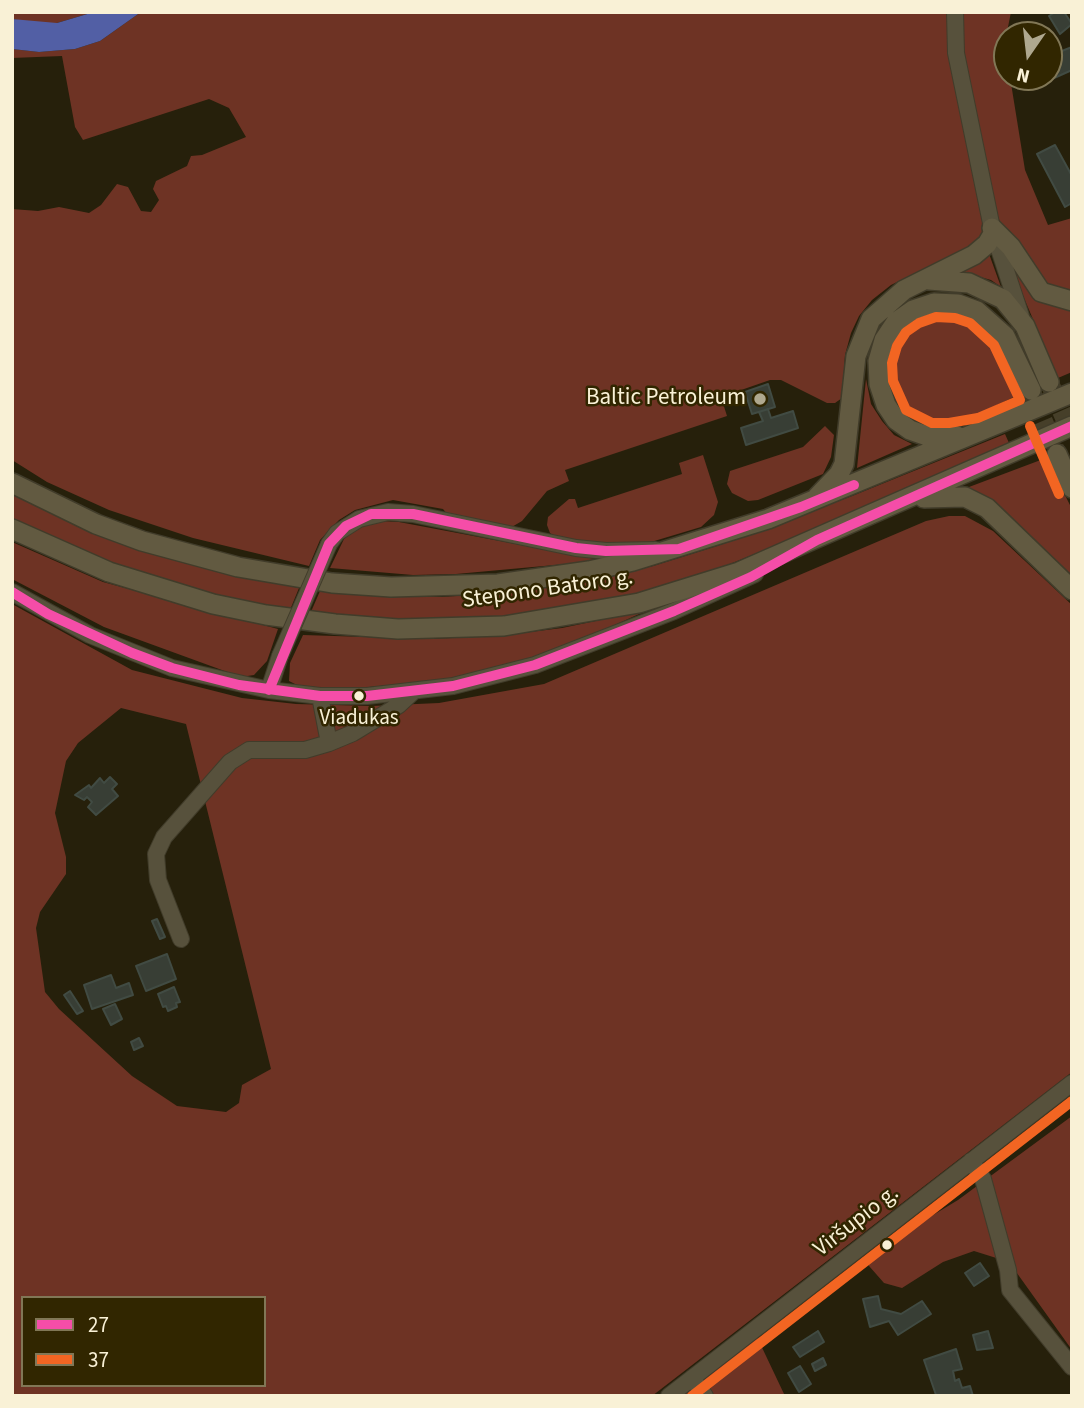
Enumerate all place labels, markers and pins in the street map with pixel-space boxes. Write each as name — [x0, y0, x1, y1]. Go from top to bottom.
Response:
place label: Baltic Petroleum — [586, 385, 746, 413]
marker: Baltic Petroleum — [752, 391, 768, 407]
marker: Viadukas — [352, 689, 366, 703]
place label: Viadukas — [319, 706, 399, 732]
unlabelled marker — [880, 1238, 894, 1252]

